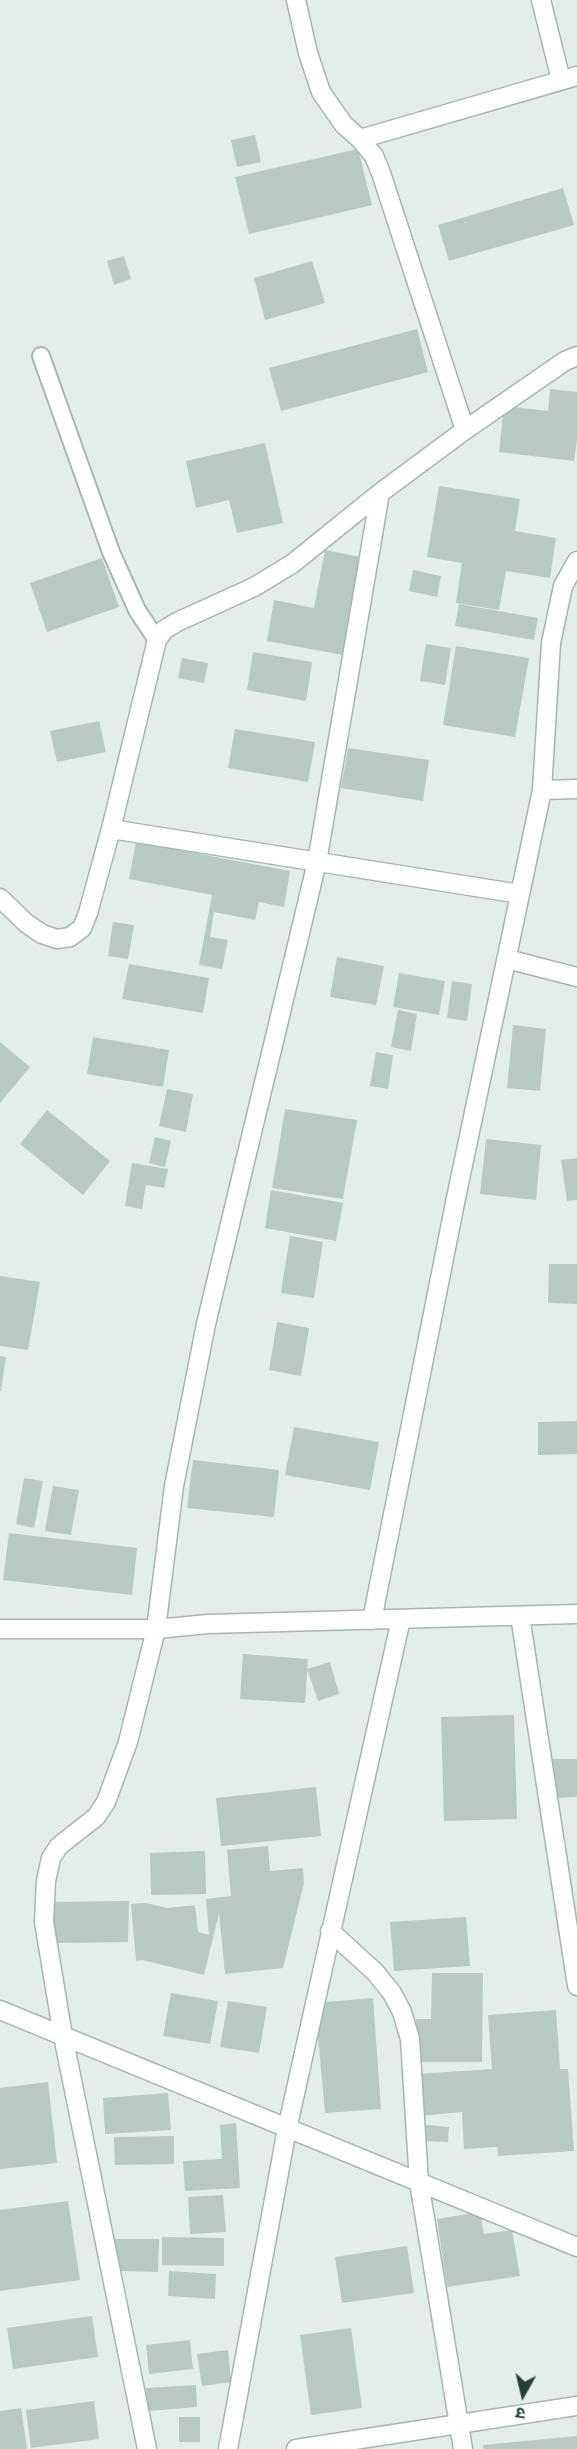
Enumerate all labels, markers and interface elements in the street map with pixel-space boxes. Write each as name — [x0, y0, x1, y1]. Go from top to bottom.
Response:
north arrow — [493, 2365, 553, 2425]
text: उ — [514, 2403, 526, 2423]

